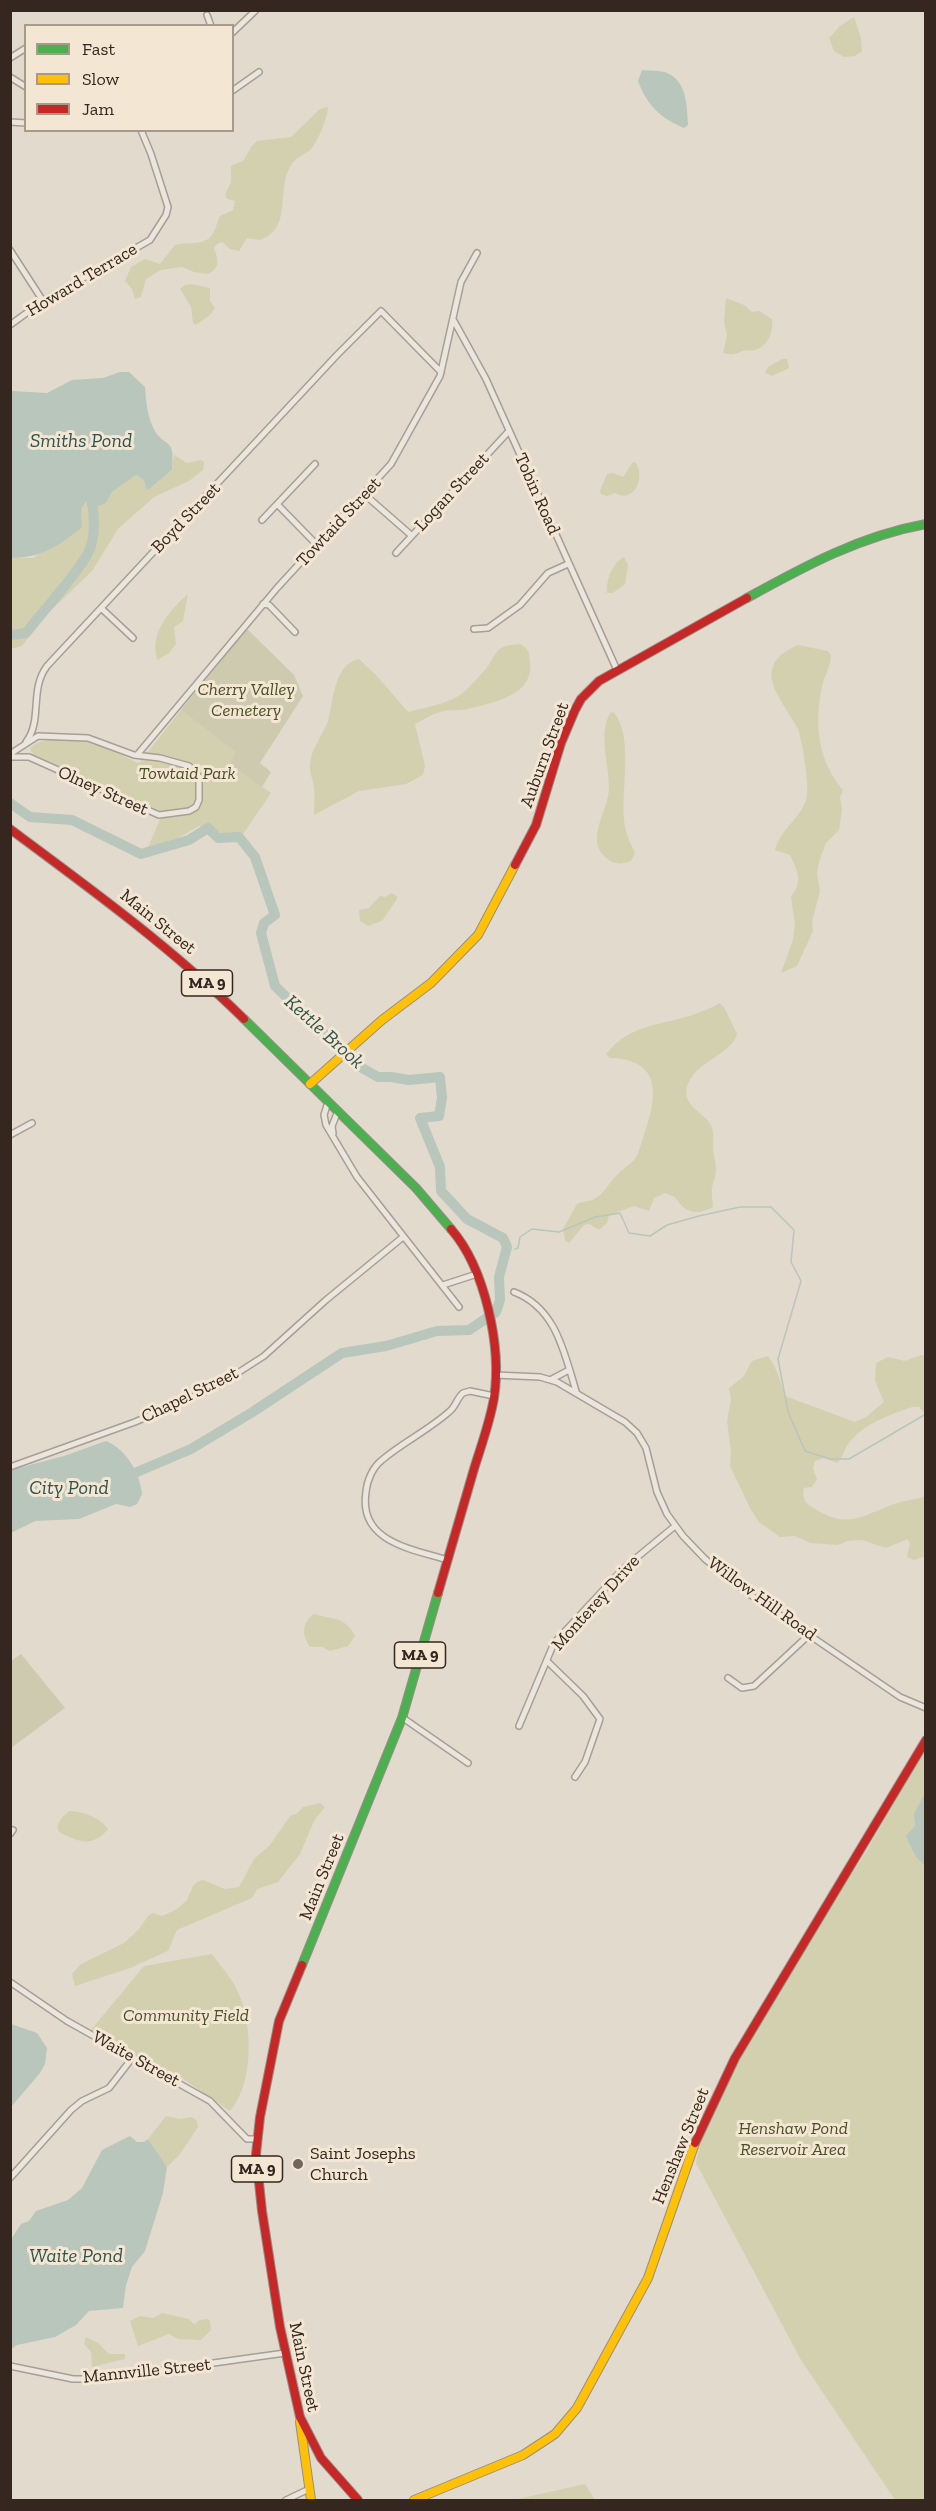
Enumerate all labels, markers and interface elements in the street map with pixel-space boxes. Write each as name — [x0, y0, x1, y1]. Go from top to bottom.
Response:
legend — [24, 24, 234, 132]
text: Fast — [82, 38, 115, 60]
text: Slow — [82, 68, 119, 90]
text: Jam — [82, 98, 114, 120]
street label: Howard Terrace — [23, 238, 141, 322]
water label: Smiths Pond — [30, 429, 132, 453]
street label: Logan Street — [410, 448, 494, 536]
street label: Tobin Road — [509, 450, 565, 538]
street label: Towtaid Street — [292, 473, 386, 571]
street label: Boyd Street — [147, 478, 225, 558]
park label: Cherry Valley Cemetery — [197, 679, 295, 722]
street label: Auburn Street — [516, 699, 574, 811]
street label: Olney Street — [54, 761, 152, 821]
park label: Towtaid Park — [138, 763, 236, 785]
street label: Main Street — [116, 885, 200, 959]
road number: MA 9 — [182, 970, 232, 996]
water label: Kettle Brook — [279, 990, 369, 1074]
street label: Chapel Street — [138, 1362, 242, 1428]
water label: City Pond — [29, 1476, 109, 1500]
street label: Monterey Drive — [547, 1551, 645, 1655]
street label: Willow Hill Road — [703, 1552, 821, 1646]
road number: MA 9 — [394, 1642, 446, 1668]
street label: Main Street — [295, 1831, 349, 1923]
park label: Community Field — [123, 2005, 249, 2027]
street label: Waite Street — [89, 2026, 183, 2092]
street label: Henshaw Street — [648, 2085, 714, 2207]
park label: Henshaw Pond Reservoir Area — [738, 2118, 848, 2160]
place label: Saint Josephs Church — [310, 2143, 416, 2186]
road number: MA 9 — [232, 2156, 282, 2182]
marker: Saint Josephs Church — [291, 2157, 305, 2171]
water label: Waite Pond — [29, 2244, 123, 2268]
street label: Main Street — [284, 2320, 324, 2414]
street label: Mannville Street — [82, 2354, 212, 2388]

